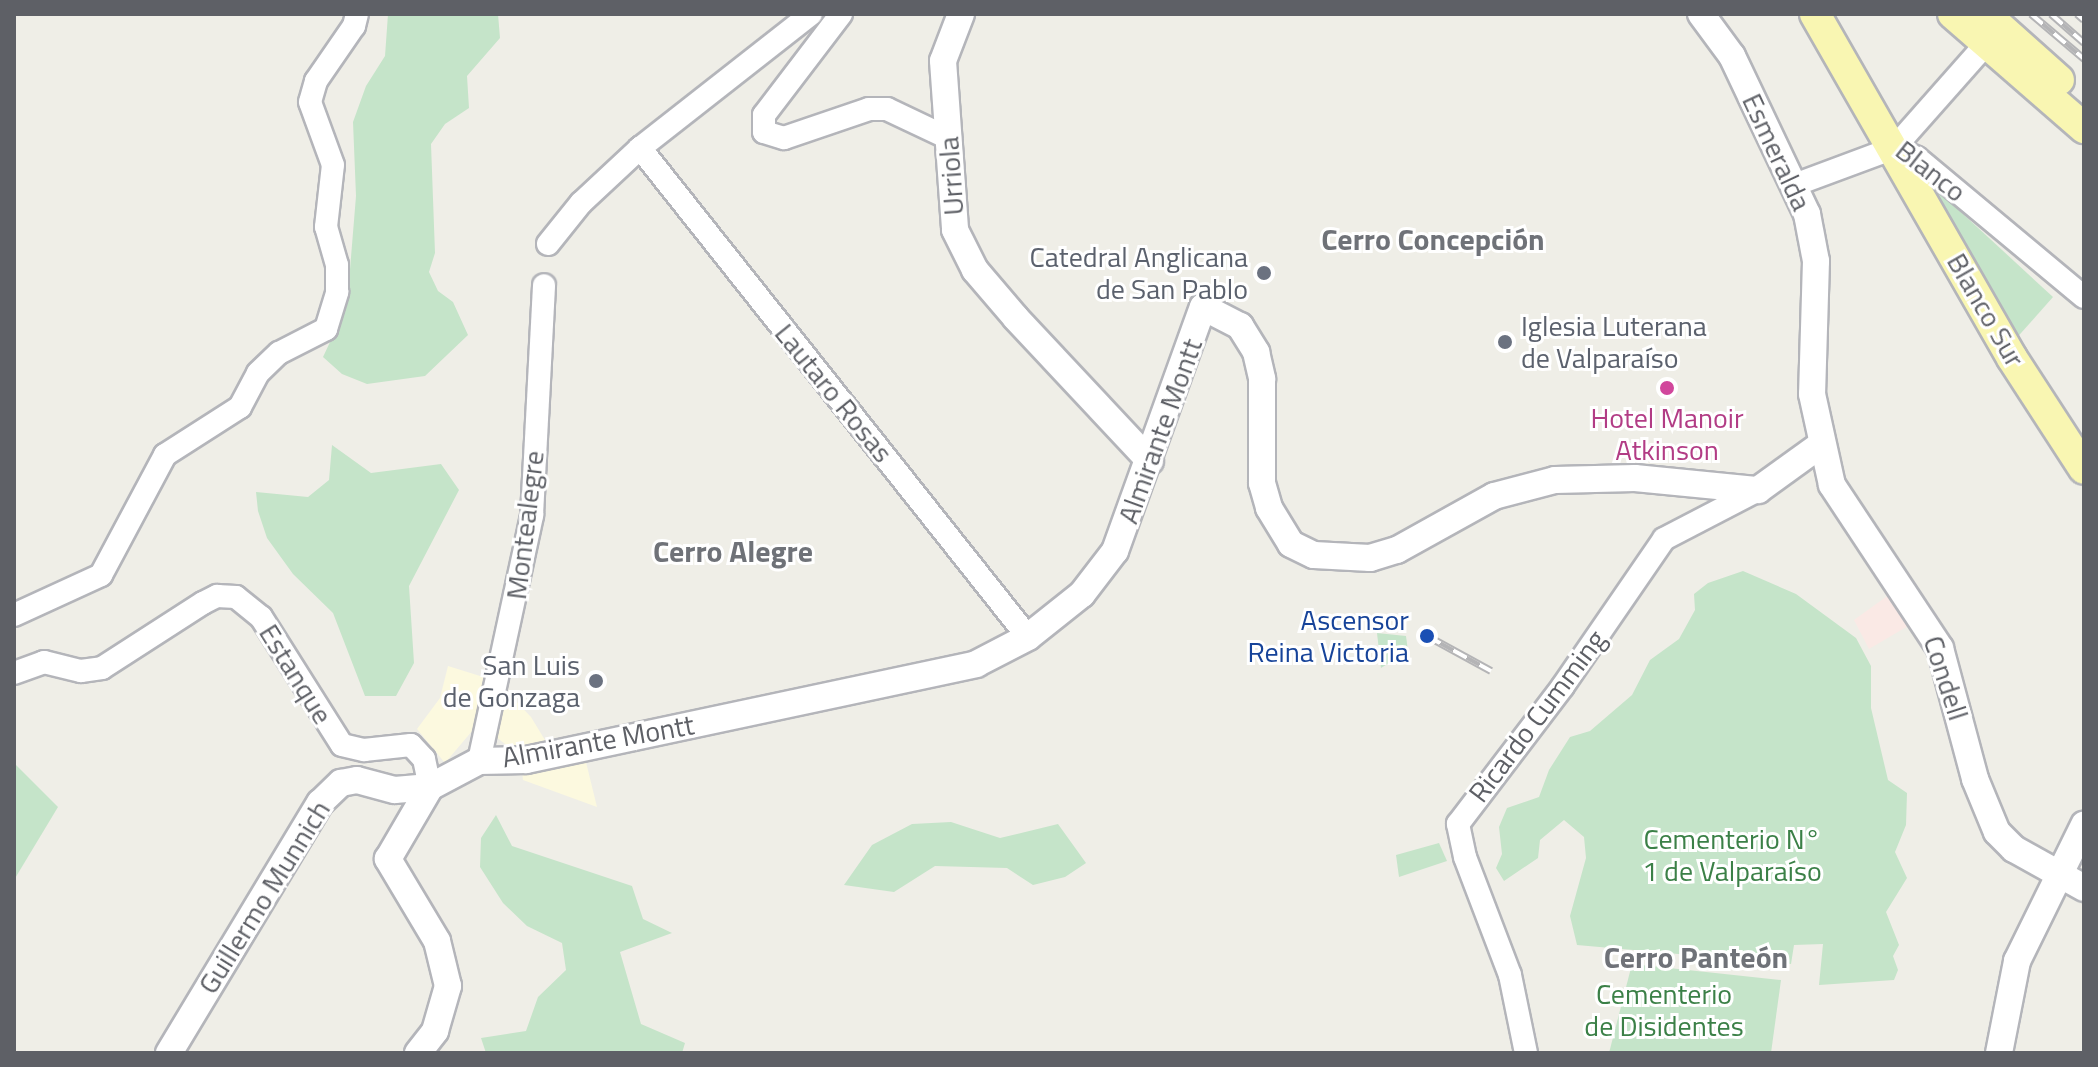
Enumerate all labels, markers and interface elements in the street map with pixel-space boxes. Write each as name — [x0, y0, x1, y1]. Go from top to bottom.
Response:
street label: Esmeralda — [1735, 88, 1819, 216]
street label: Blanco — [1889, 133, 1973, 209]
street label: Urriola — [931, 136, 971, 216]
district label: Cerro Concepción — [1321, 221, 1545, 257]
place label: Catedral Anglicana de San Pablo — [1030, 240, 1248, 306]
street label: Blanco Sur — [1940, 247, 2032, 373]
marker: Catedral Anglicana de San Pablo — [1255, 264, 1273, 282]
place label: Iglesia Luterana de Valparaíso — [1521, 309, 1707, 375]
street label: Lautaro Rosas — [768, 317, 900, 469]
marker: Iglesia Luterana de Valparaíso — [1496, 333, 1514, 351]
street label: Almirante Montt — [1111, 334, 1209, 528]
marker: Hotel Manoir Atkinson — [1658, 379, 1676, 397]
place label: Hotel Manoir Atkinson — [1590, 401, 1744, 467]
street label: Montealegre — [499, 449, 551, 601]
district label: Cerro Alegre — [653, 533, 813, 569]
place label: Ascensor Reina Victoria — [1247, 603, 1409, 669]
street label: Estanque — [252, 618, 340, 730]
street label: Ricardo Cumming — [1461, 623, 1613, 809]
marker: Ascensor Reina Victoria — [1416, 625, 1438, 647]
street label: Condell — [1917, 632, 1975, 724]
place label: San Luis de Gonzaga — [443, 648, 580, 714]
marker: San Luis de Gonzaga — [587, 672, 605, 690]
street label: Almirante Montt — [499, 708, 697, 774]
street label: Guillermo Munnich — [191, 794, 337, 1000]
park label: Cementerio N° 1 de Valparaíso — [1642, 822, 1822, 888]
district label: Cerro Panteón — [1604, 939, 1788, 975]
park label: Cementerio de Disidentes — [1584, 977, 1744, 1043]

